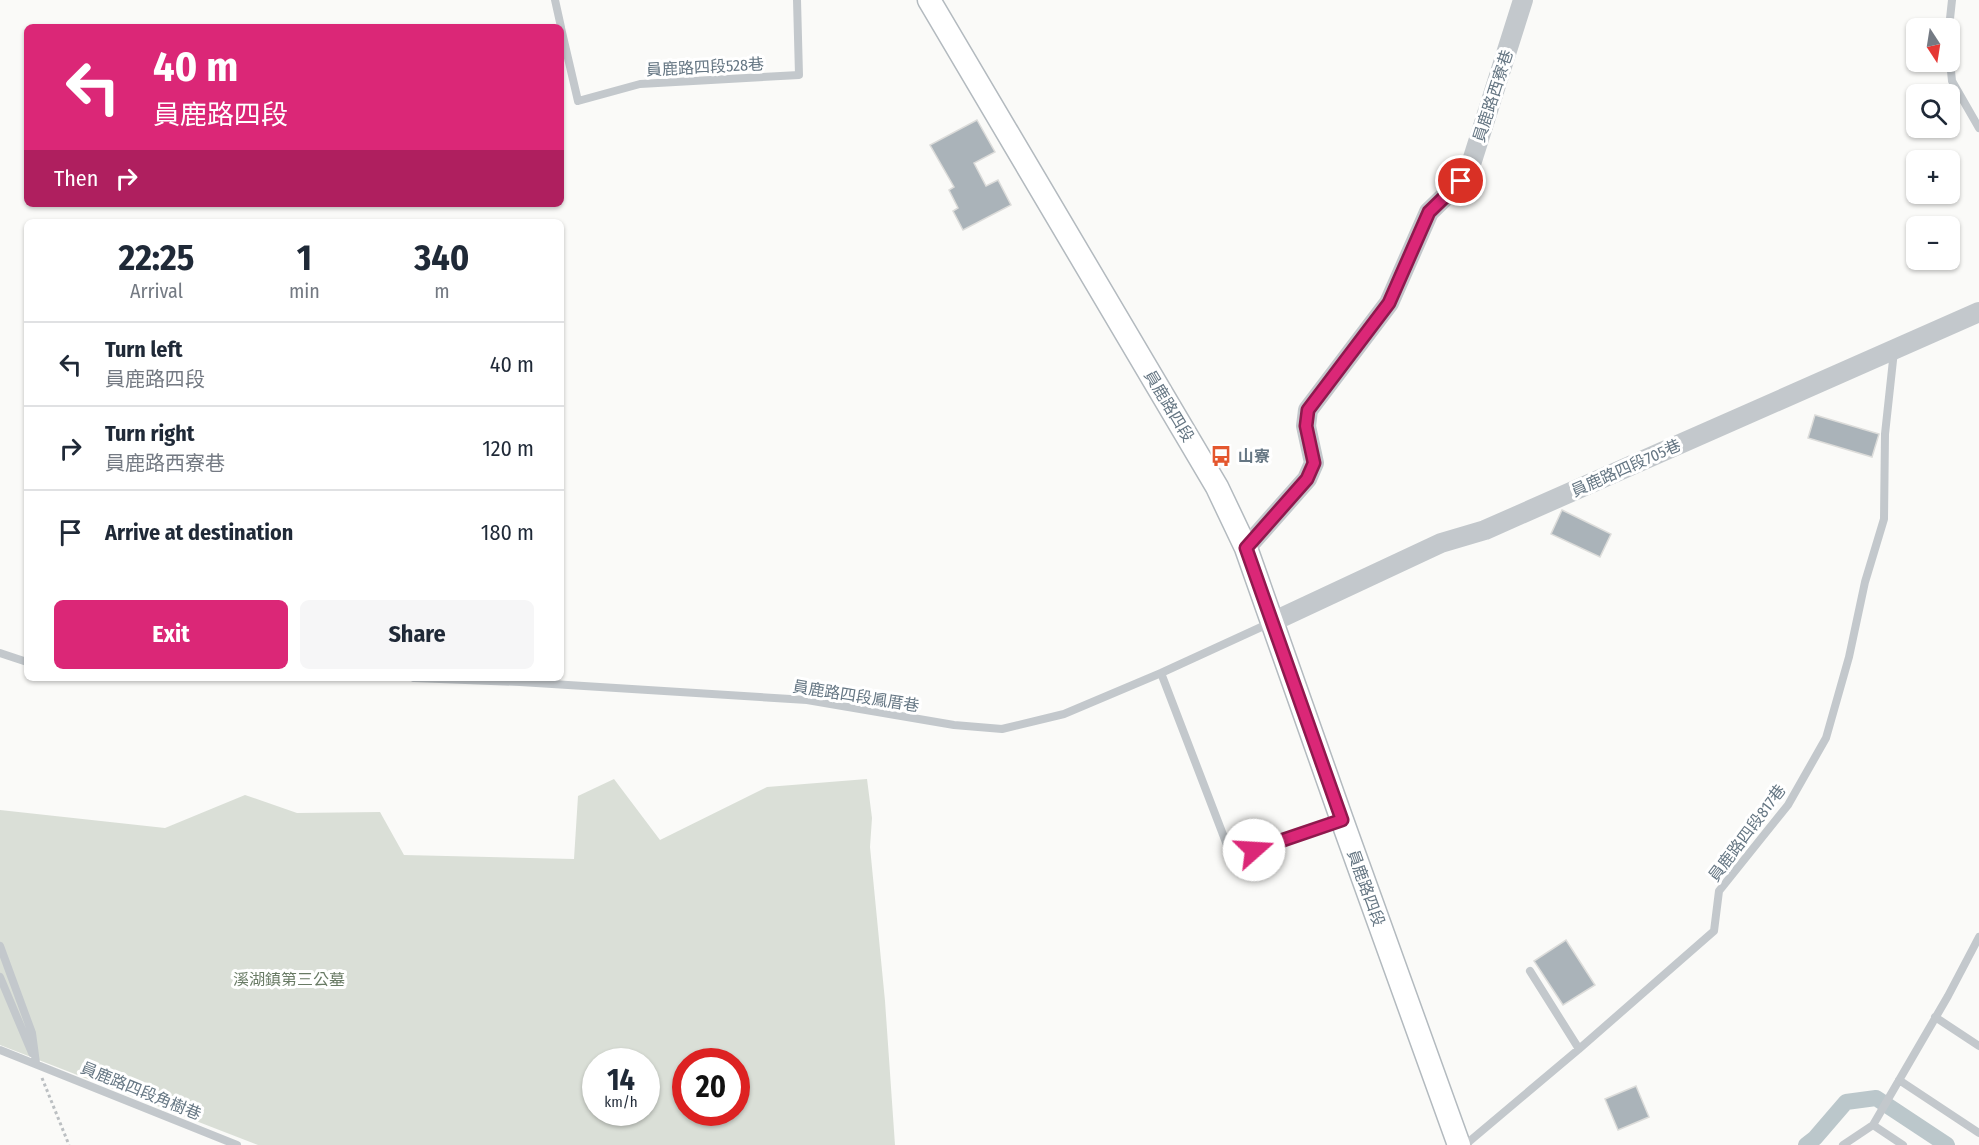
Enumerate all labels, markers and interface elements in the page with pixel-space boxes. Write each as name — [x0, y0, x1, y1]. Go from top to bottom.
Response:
north arrow — [1906, 18, 1960, 72]
map controls — [1906, 18, 1960, 270]
text: 40 m — [153, 42, 238, 92]
street label: 員鹿路西寮巷 — [1469, 47, 1517, 145]
icon: left — [54, 48, 132, 126]
street label: 員鹿路四段528巷 — [645, 54, 765, 80]
button: search — [1906, 84, 1960, 138]
text: 員鹿路四段 — [153, 99, 288, 131]
button: + — [1906, 150, 1960, 204]
pin — [1435, 155, 1486, 206]
icon: right — [110, 162, 143, 195]
icon: arrive — [1444, 164, 1477, 197]
text: Then — [54, 165, 98, 192]
button: − — [1906, 216, 1960, 270]
text: 22:25 — [118, 236, 194, 280]
text: 1 — [297, 236, 312, 280]
text: 340 — [414, 236, 469, 280]
text: Arrival — [130, 279, 183, 303]
text: min — [289, 279, 320, 303]
text: m — [434, 279, 450, 303]
text: Turn left — [105, 336, 183, 363]
icon: left — [54, 348, 87, 381]
text: 40 m — [490, 351, 534, 378]
text: 員鹿路四段 — [105, 367, 205, 391]
street label: 員鹿路四段 — [1140, 367, 1198, 445]
text: Turn right — [105, 420, 194, 447]
icon: right — [54, 432, 87, 465]
text: 120 m — [482, 435, 534, 462]
street label: 員鹿路四段705巷 — [1568, 435, 1684, 501]
bus stop icon: 山寮 — [1209, 444, 1233, 468]
place label: 山寮 — [1238, 447, 1270, 466]
text: 員鹿路西寮巷 — [105, 451, 225, 475]
icon: arrive — [54, 516, 87, 549]
text: Arrive at destination — [105, 519, 293, 546]
text: 180 m — [481, 519, 534, 546]
button: Exit — [54, 600, 288, 669]
button: Share — [300, 600, 534, 669]
street label: 員鹿路四段鳳厝巷 — [791, 677, 921, 715]
street label: 員鹿路四段817巷 — [1704, 781, 1790, 885]
position arrow — [1222, 818, 1286, 882]
street label: 員鹿路四段 — [1343, 847, 1389, 929]
park label: 溪湖鎮第三公墓 — [233, 970, 345, 989]
speed limit sign: 20 — [672, 1048, 750, 1126]
street label: 員鹿路四段角樹巷 — [78, 1058, 204, 1124]
text: 14 — [607, 1062, 635, 1098]
text: km/h — [604, 1093, 638, 1111]

